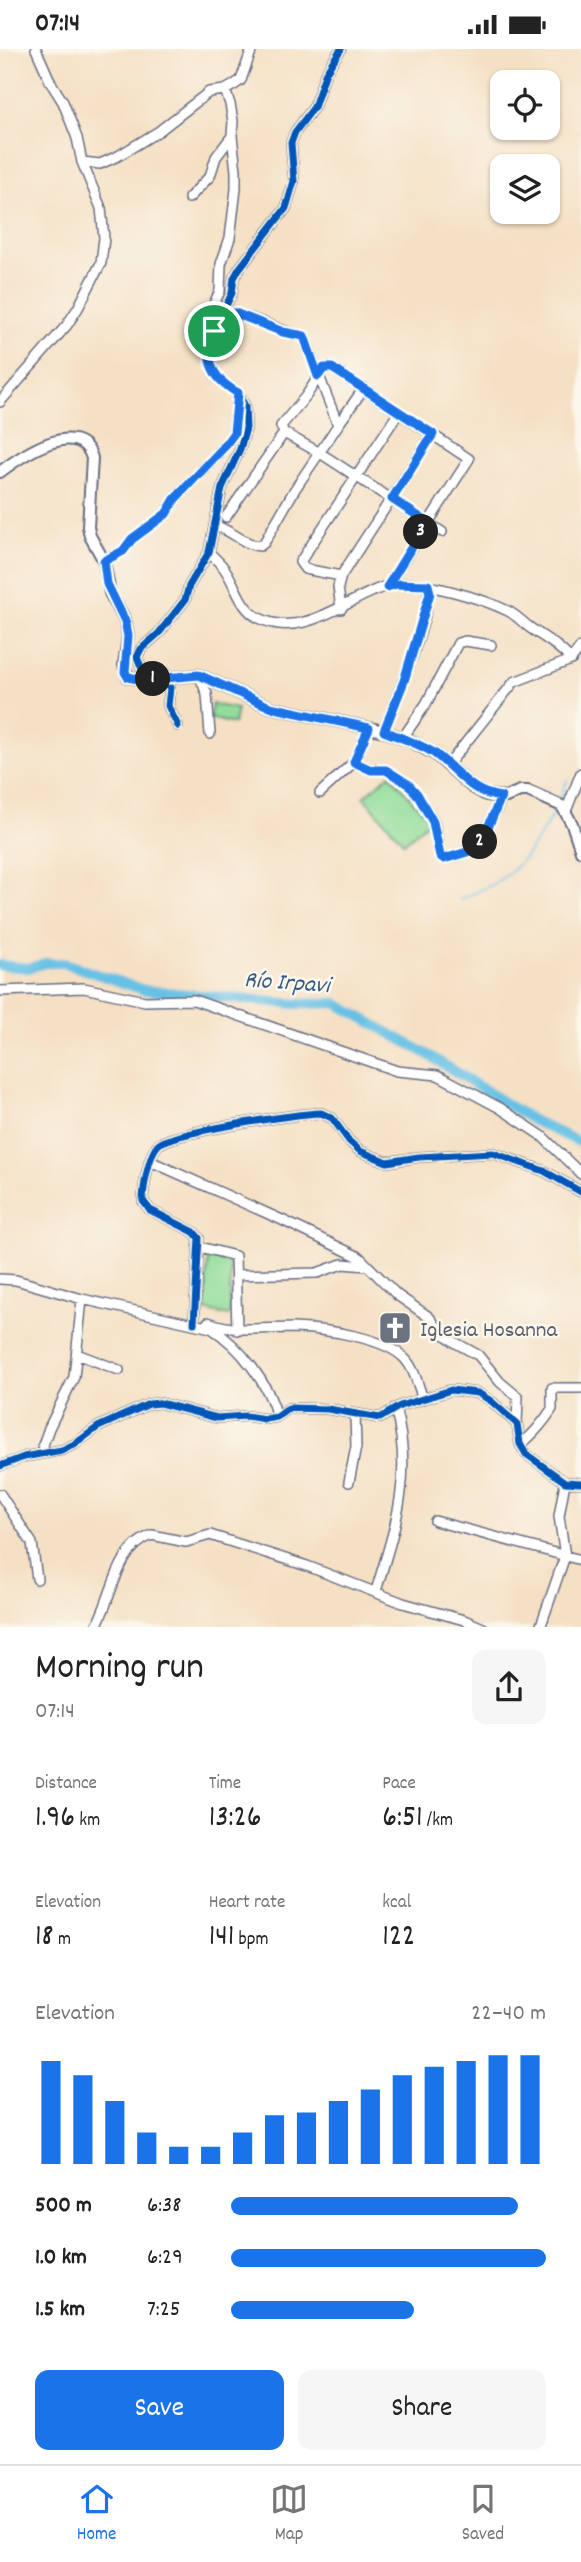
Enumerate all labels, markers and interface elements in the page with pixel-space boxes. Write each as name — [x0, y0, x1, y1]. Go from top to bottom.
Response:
text: 07:14 — [35, 6, 80, 43]
map controls — [490, 70, 560, 224]
button: locate — [490, 70, 560, 140]
button: layers — [490, 154, 560, 224]
pin — [184, 301, 244, 361]
icon: arrive — [195, 312, 233, 350]
pin: 3 — [404, 515, 438, 549]
text: 3 — [416, 518, 425, 545]
pin: 1 — [136, 661, 170, 697]
text: 1 — [150, 665, 155, 692]
pin: 2 — [462, 825, 498, 859]
text: 2 — [475, 828, 484, 855]
water label: Río Irpavi — [243, 964, 334, 1004]
church icon: Iglesia Hosanna — [376, 1309, 414, 1347]
place label: Iglesia Hosanna — [420, 1315, 558, 1348]
text: Morning run — [35, 1642, 204, 1697]
button: share — [472, 1650, 546, 1724]
text: 07:14 — [35, 1696, 75, 1729]
text: Distance — [35, 1771, 97, 1798]
text: Time — [209, 1771, 241, 1798]
text: Pace — [382, 1771, 416, 1798]
text: 1.96 — [35, 1798, 75, 1841]
text: 13:26 — [209, 1798, 261, 1841]
text: 6:51 — [382, 1798, 422, 1841]
text: km — [75, 1808, 100, 1835]
text: /km — [422, 1808, 453, 1835]
text: Elevation — [35, 1890, 101, 1917]
text: Heart rate — [209, 1890, 285, 1917]
text: kcal — [382, 1890, 411, 1917]
text: 18 — [35, 1917, 54, 1960]
text: 141 — [209, 1917, 234, 1960]
text: 122 — [382, 1917, 415, 1960]
text: m — [54, 1927, 71, 1954]
text: bpm — [234, 1927, 269, 1954]
text: Elevation — [35, 1998, 115, 2031]
text: 22–40 m — [471, 1998, 546, 2031]
text: 500 m — [35, 2190, 92, 2223]
text: 6:38 — [147, 2190, 182, 2223]
text: 1.0 km — [35, 2242, 87, 2275]
text: 6:29 — [147, 2242, 183, 2275]
text: 1.5 km — [35, 2294, 85, 2327]
text: 7:25 — [147, 2294, 180, 2327]
button: Save — [35, 2370, 284, 2450]
button: Share — [298, 2370, 546, 2450]
tab: Home — [77, 2480, 116, 2549]
tab: Map — [270, 2480, 308, 2549]
tab: Saved — [462, 2480, 504, 2549]

